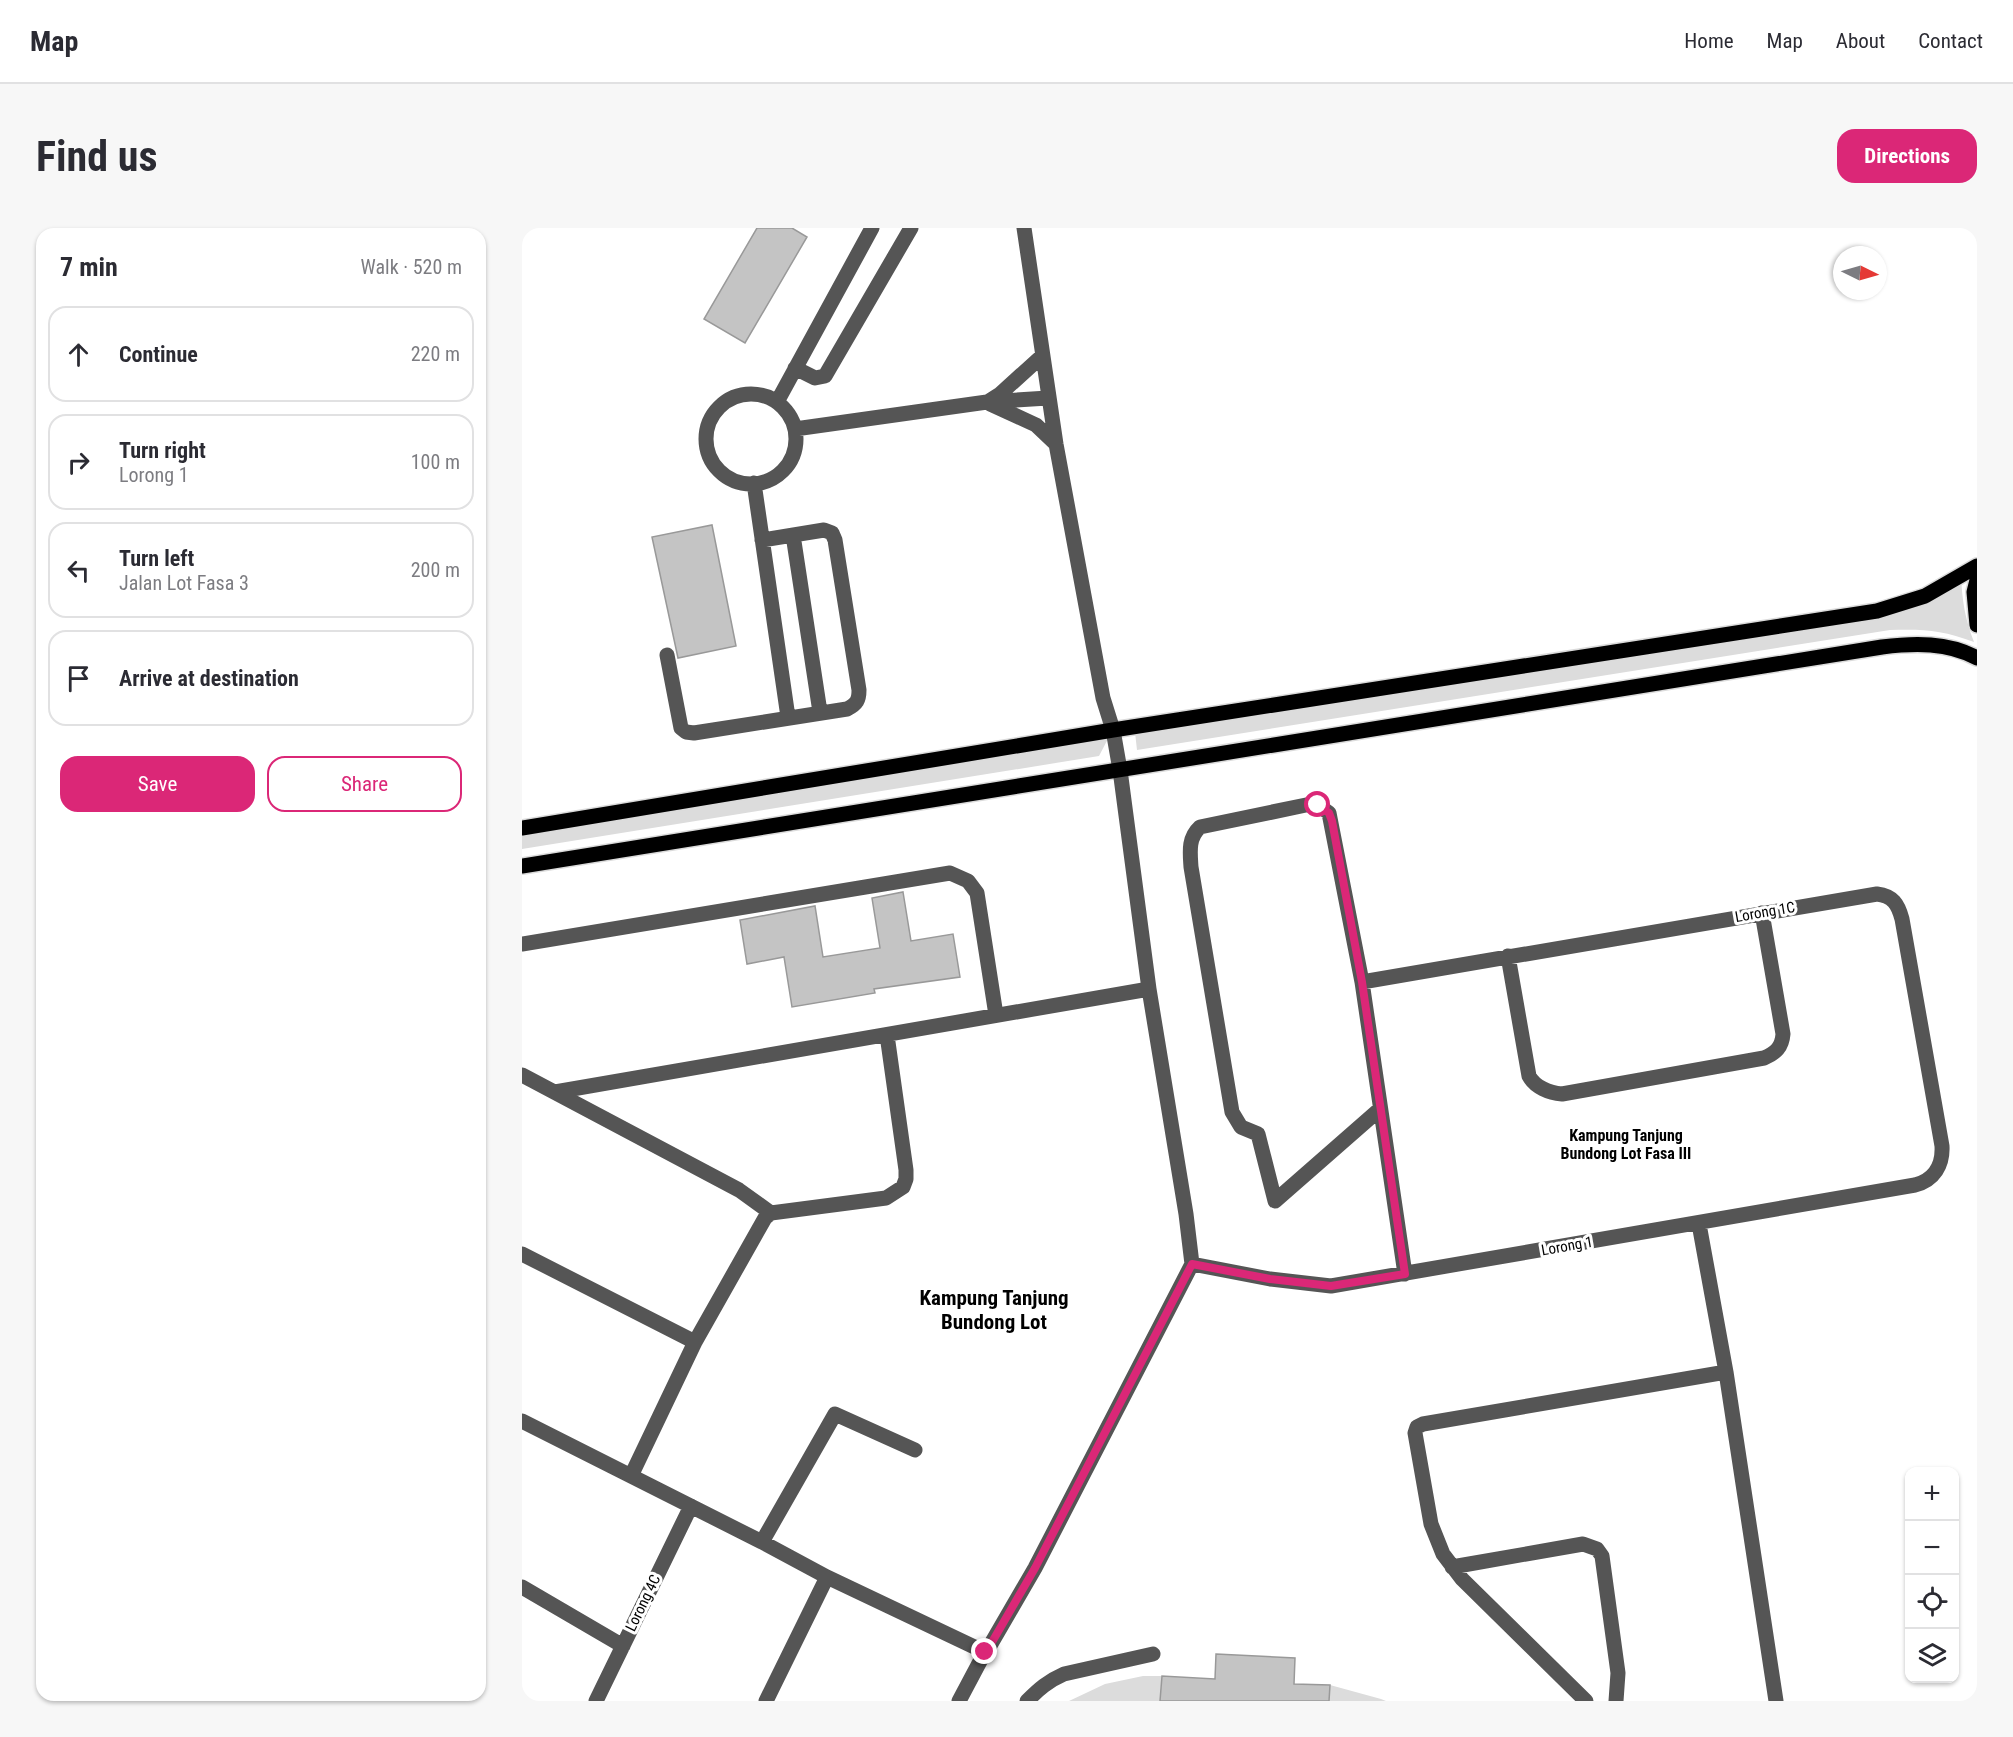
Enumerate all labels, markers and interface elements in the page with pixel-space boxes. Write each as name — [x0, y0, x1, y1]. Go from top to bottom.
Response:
text: Map — [30, 25, 78, 58]
text: Home — [1684, 29, 1734, 53]
text: Map — [1767, 29, 1803, 53]
text: About — [1836, 29, 1885, 53]
text: Contact — [1918, 29, 1983, 53]
button: Directions — [1837, 129, 1977, 183]
text: Find us — [36, 132, 157, 181]
north arrow — [1833, 246, 1887, 300]
text: 7 min — [60, 252, 118, 282]
text: Walk · 520 m — [361, 255, 462, 279]
icon: ahead — [62, 338, 95, 371]
text: Continue — [119, 342, 198, 367]
text: 220 m — [411, 342, 460, 366]
text: Turn right — [119, 438, 206, 463]
icon: right — [62, 446, 95, 479]
text: 100 m — [411, 450, 460, 474]
text: Lorong 1 — [119, 463, 189, 487]
text: Turn left — [119, 546, 194, 571]
icon: left — [62, 554, 95, 587]
text: 200 m — [411, 558, 460, 582]
text: Jalan Lot Fasa 3 — [119, 571, 249, 595]
icon: arrive — [62, 662, 95, 695]
text: Arrive at destination — [119, 666, 299, 691]
button: Save — [60, 756, 255, 812]
button: Share — [267, 756, 462, 812]
route start — [1304, 791, 1330, 817]
street label: Lorong 1C — [1734, 898, 1796, 926]
district label: Kampung Tanjung Bundong Lot Fasa III — [1561, 1126, 1691, 1163]
street label: Lorong 1 — [1540, 1233, 1594, 1259]
district label: Kampung Tanjung Bundong Lot — [919, 1286, 1069, 1334]
map controls — [1905, 1467, 1959, 1683]
button: + — [1905, 1467, 1959, 1521]
button: − — [1905, 1521, 1959, 1575]
street label: Lorong 4C — [622, 1572, 664, 1634]
button: locate — [1905, 1575, 1959, 1629]
button: layers — [1905, 1629, 1959, 1683]
route end — [971, 1638, 997, 1664]

